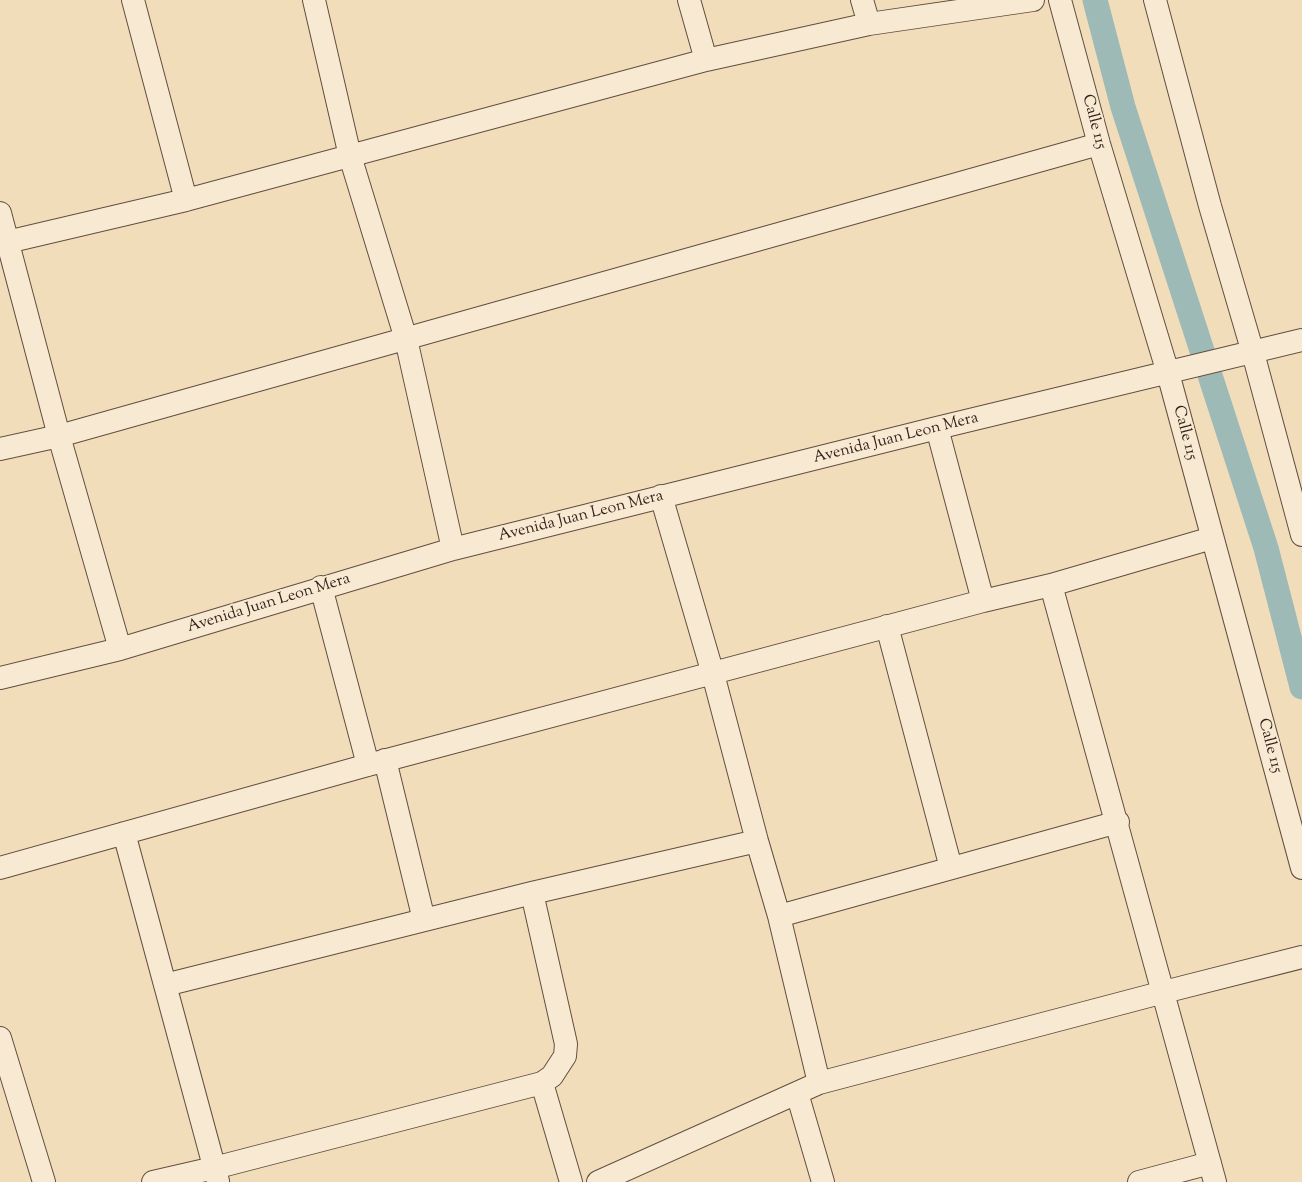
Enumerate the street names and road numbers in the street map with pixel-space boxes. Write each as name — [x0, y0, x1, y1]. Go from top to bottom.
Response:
street label: Calle 115 — [1076, 92, 1110, 152]
street label: Calle 115 — [1167, 403, 1201, 463]
street label: Avenida Juan Leon Mera — [812, 409, 980, 469]
street label: Avenida Juan Leon Mera — [497, 487, 665, 547]
street label: Avenida Juan Leon Mera — [185, 570, 353, 638]
street label: Calle 115 — [1252, 716, 1286, 776]

